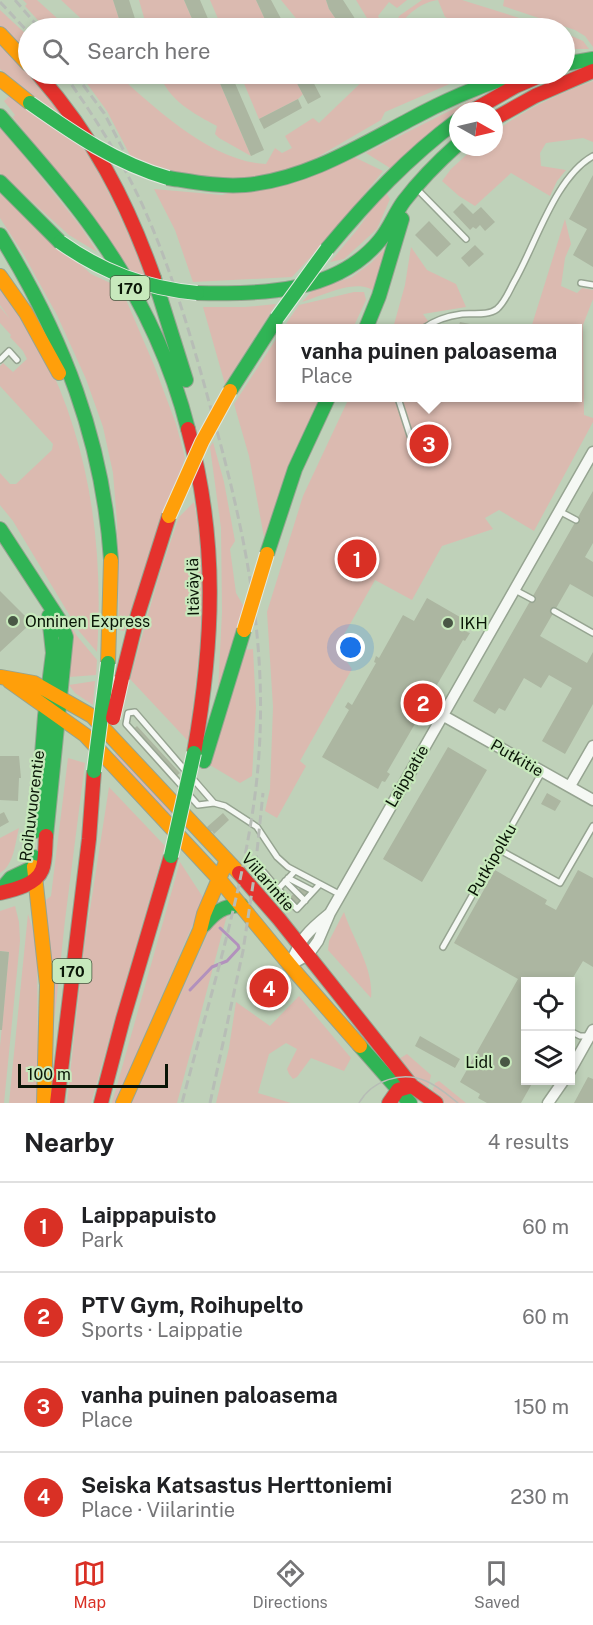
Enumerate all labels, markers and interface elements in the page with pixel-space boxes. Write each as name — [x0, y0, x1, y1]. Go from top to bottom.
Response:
search box — [18, 18, 575, 84]
icon: search — [39, 35, 72, 68]
text: Search here — [87, 38, 211, 64]
north arrow — [449, 102, 503, 156]
road number: 170 — [110, 276, 150, 300]
popup — [276, 324, 582, 402]
text: vanha puinen paloasema — [301, 338, 557, 364]
text: Place — [301, 364, 353, 388]
pin: 3 — [410, 422, 448, 466]
pin: 1 — [338, 536, 376, 582]
street label: Itäväylä — [183, 558, 203, 616]
place label: Onninen Express — [25, 612, 150, 631]
marker: Onninen Express — [6, 614, 20, 628]
place label: IKH — [460, 614, 488, 633]
marker: IKH — [441, 616, 455, 630]
your location — [336, 633, 365, 662]
pin: 2 — [404, 680, 442, 726]
street label: Putkitie — [487, 735, 547, 781]
street label: Laippatie — [382, 742, 432, 810]
street label: Roihuvuorentie — [16, 749, 48, 863]
street label: Putkipolku — [464, 821, 520, 899]
street label: Viilarintie — [238, 849, 298, 915]
road number: 170 — [52, 959, 92, 983]
pin: 4 — [250, 966, 288, 1010]
map controls — [521, 977, 575, 1085]
button: locate — [521, 977, 575, 1031]
button: layers — [521, 1031, 575, 1085]
place label: Lidl — [465, 1053, 493, 1072]
marker: Lidl — [498, 1055, 512, 1069]
scale bar — [18, 1061, 168, 1088]
text: 100 m — [27, 1065, 71, 1084]
text: Nearby — [24, 1127, 114, 1158]
text: 4 results — [488, 1130, 569, 1154]
text: Laippapuisto — [81, 1202, 216, 1228]
text: 1 — [39, 1215, 48, 1239]
text: 60 m — [522, 1215, 569, 1239]
text: Park — [81, 1228, 124, 1252]
text: PTV Gym, Roihupelto — [81, 1292, 303, 1318]
text: 2 — [37, 1305, 50, 1329]
text: 60 m — [522, 1305, 569, 1329]
text: Sports · Laippatie — [81, 1318, 243, 1342]
text: vanha puinen paloasema — [81, 1382, 338, 1408]
text: 3 — [37, 1395, 50, 1419]
text: 150 m — [514, 1395, 569, 1419]
text: Place — [81, 1408, 133, 1432]
text: Seiska Katsastus Herttoniemi — [81, 1472, 392, 1498]
text: 4 — [37, 1485, 50, 1509]
text: 230 m — [510, 1485, 569, 1509]
text: Place · Viilarintie — [81, 1498, 235, 1522]
tab: Map — [73, 1557, 106, 1612]
tab: Directions — [253, 1557, 328, 1612]
tab: Saved — [474, 1557, 520, 1612]

